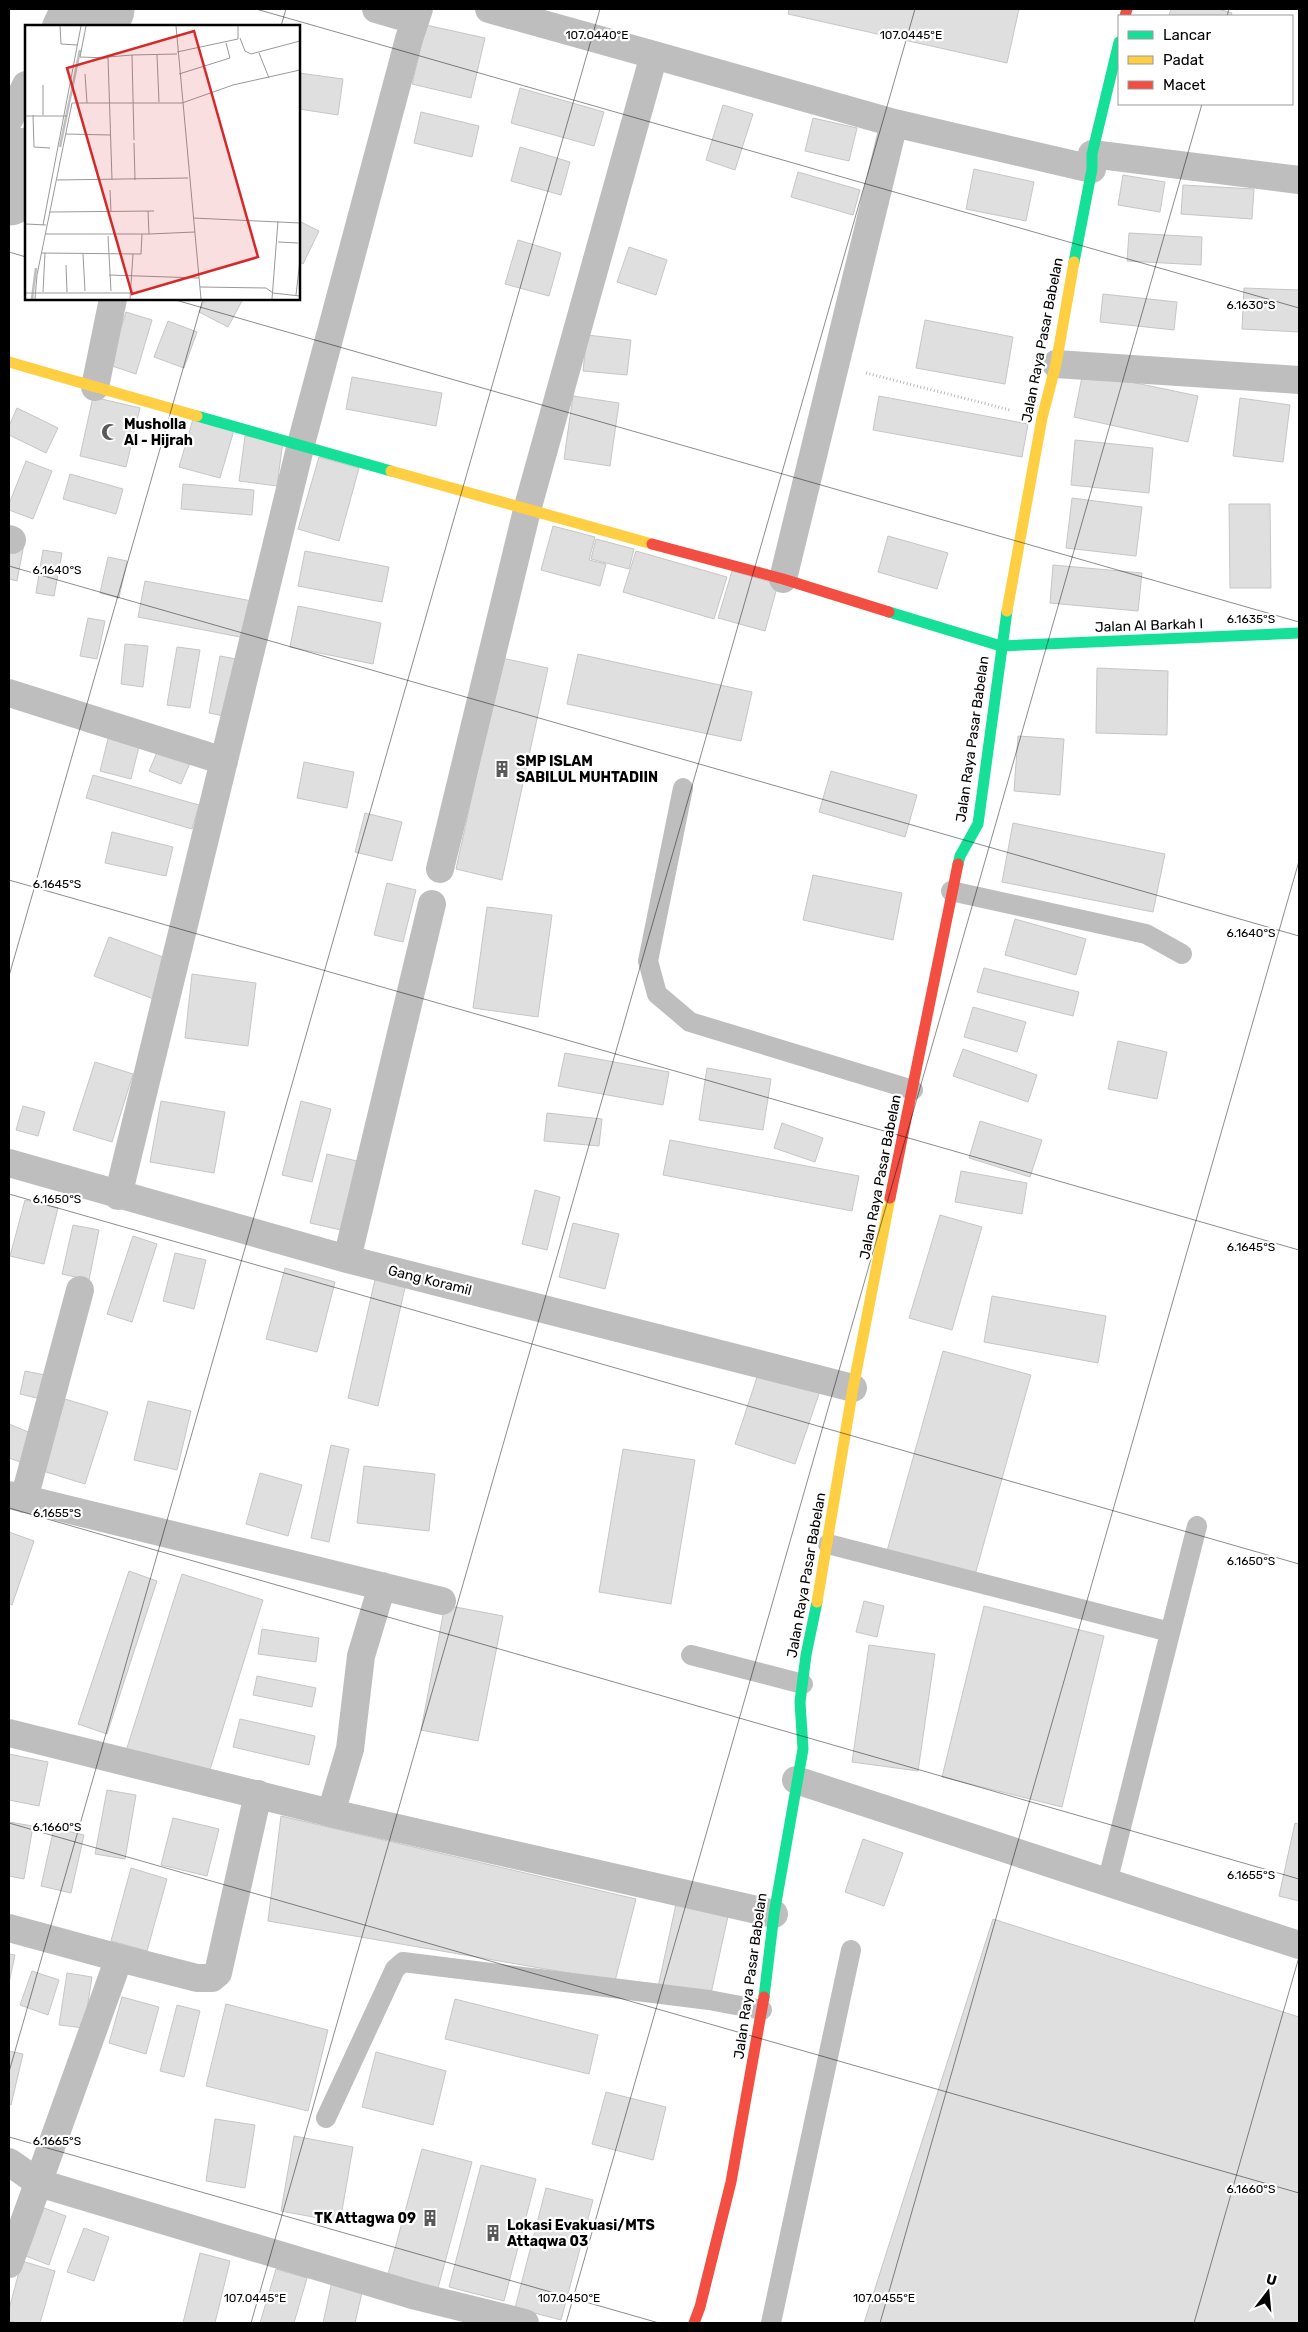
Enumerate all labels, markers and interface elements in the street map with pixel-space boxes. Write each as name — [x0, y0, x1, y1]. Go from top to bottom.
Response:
legend — [1118, 15, 1293, 105]
inset map — [25, 25, 300, 300]
text: Lancar — [1163, 26, 1211, 44]
text: 107.0440°E — [565, 28, 629, 42]
text: 107.0445°E — [880, 28, 942, 42]
text: Padat — [1163, 51, 1204, 69]
text: Macet — [1163, 76, 1206, 94]
street label: Jalan Raya Pasar Babelan — [1018, 256, 1067, 424]
text: 6.1630°S — [1227, 298, 1275, 312]
place label: Musholla Al - Hijrah — [124, 416, 193, 449]
mosque icon: Musholla Al - Hijrah — [100, 422, 120, 442]
text: 6.1640°S — [32, 563, 82, 577]
text: 6.1635°S — [1227, 612, 1275, 626]
street label: Jalan Al Barkah I — [1095, 615, 1203, 636]
street label: Jalan Raya Pasar Babelan — [952, 655, 993, 823]
place label: SMP ISLAM SABILUL MUHTADIIN — [516, 753, 658, 786]
building icon: SMP ISLAM SABILUL MUHTADIIN — [492, 759, 512, 779]
text: 6.1645°S — [33, 877, 81, 891]
text: 6.1640°S — [1226, 926, 1276, 940]
street label: Jalan Raya Pasar Babelan — [856, 1093, 905, 1261]
text: 6.1650°S — [33, 1192, 81, 1206]
text: 6.1645°S — [1227, 1240, 1275, 1254]
street label: Gang Koramil — [386, 1262, 474, 1299]
street label: Jalan Raya Pasar Babelan — [784, 1491, 829, 1659]
text: 6.1655°S — [33, 1506, 81, 1520]
text: 6.1650°S — [1227, 1554, 1275, 1568]
text: 6.1660°S — [33, 1820, 81, 1834]
text: 6.1655°S — [1227, 1868, 1275, 1882]
street label: Jalan Raya Pasar Babelan — [730, 1892, 771, 2060]
text: 6.1665°S — [33, 2134, 81, 2148]
text: 6.1660°S — [1227, 2182, 1275, 2196]
building icon: TK Attagwa 09 — [420, 2208, 440, 2228]
place label: TK Attagwa 09 — [314, 2210, 416, 2227]
place label: Lokasi Evakuasi/MTS Attaqwa 03 — [507, 2217, 655, 2250]
building icon: Lokasi Evakuasi/MTS Attaqwa 03 — [483, 2223, 503, 2243]
north arrow — [1243, 2267, 1293, 2317]
text: U — [1264, 2270, 1279, 2290]
text: 107.0445°E — [224, 2291, 286, 2305]
text: 107.0450°E — [538, 2291, 600, 2305]
text: 107.0455°E — [853, 2291, 915, 2305]

